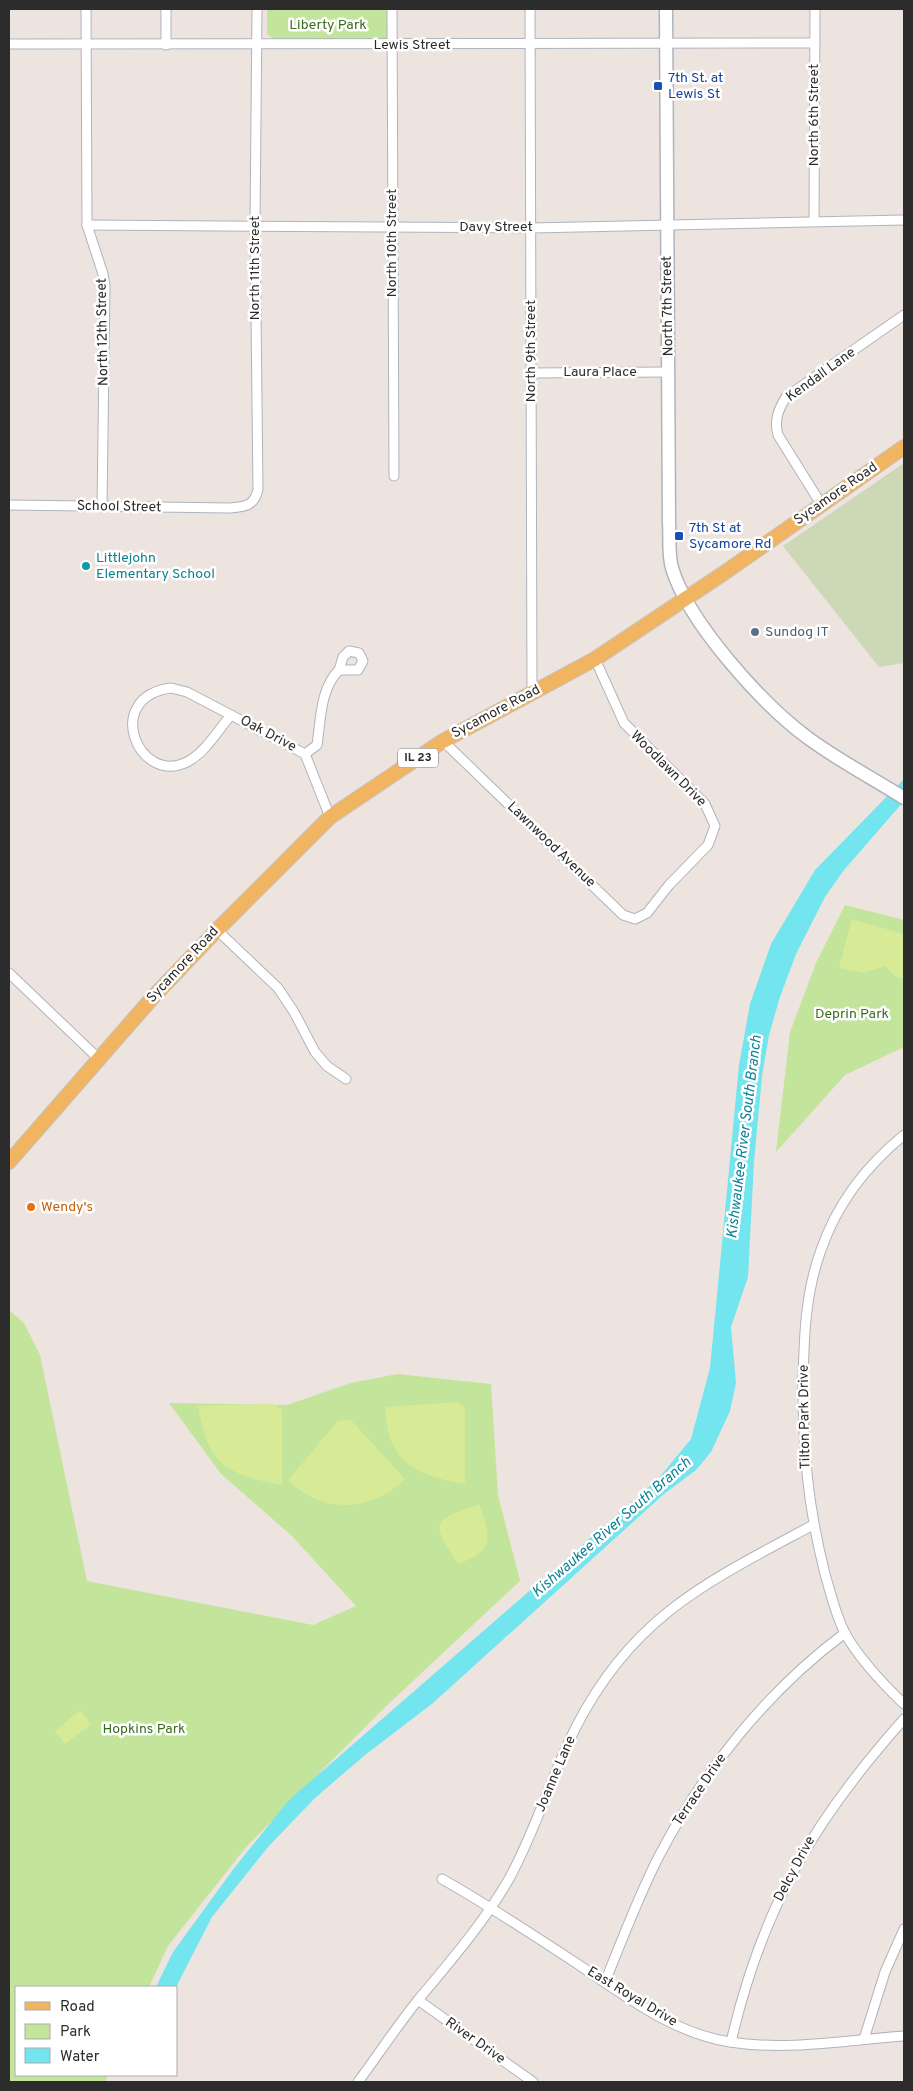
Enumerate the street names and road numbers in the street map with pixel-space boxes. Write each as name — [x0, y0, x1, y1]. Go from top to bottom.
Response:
street label: Lewis Street — [373, 37, 451, 54]
street label: North 6th Street — [806, 64, 823, 166]
street label: North 10th Street — [384, 189, 401, 297]
street label: North 11th Street — [247, 216, 264, 320]
street label: Davy Street — [459, 219, 533, 236]
street label: North 7th Street — [659, 256, 677, 356]
street label: North 12th Street — [94, 278, 112, 386]
street label: North 9th Street — [523, 300, 540, 402]
street label: Kendall Lane — [783, 344, 859, 406]
street label: Laura Place — [563, 364, 637, 381]
street label: Sycamore Road — [791, 459, 881, 529]
street label: School Street — [77, 498, 161, 516]
street label: Sycamore Road — [449, 681, 543, 743]
street label: Oak Drive — [237, 712, 299, 756]
street label: Woodlawn Drive — [626, 727, 710, 811]
road number: IL 23 — [398, 748, 438, 768]
street label: Lawnwood Avenue — [503, 799, 599, 891]
street label: Sycamore Road — [143, 923, 223, 1007]
street label: Tilton Park Drive — [796, 1364, 814, 1470]
street label: Joanne Lane — [532, 1733, 580, 1815]
street label: Terrace Drive — [670, 1751, 730, 1829]
street label: Delcy Drive — [771, 1833, 819, 1905]
street label: East Royal Drive — [584, 1963, 680, 2031]
street label: River Drive — [442, 2014, 508, 2068]

